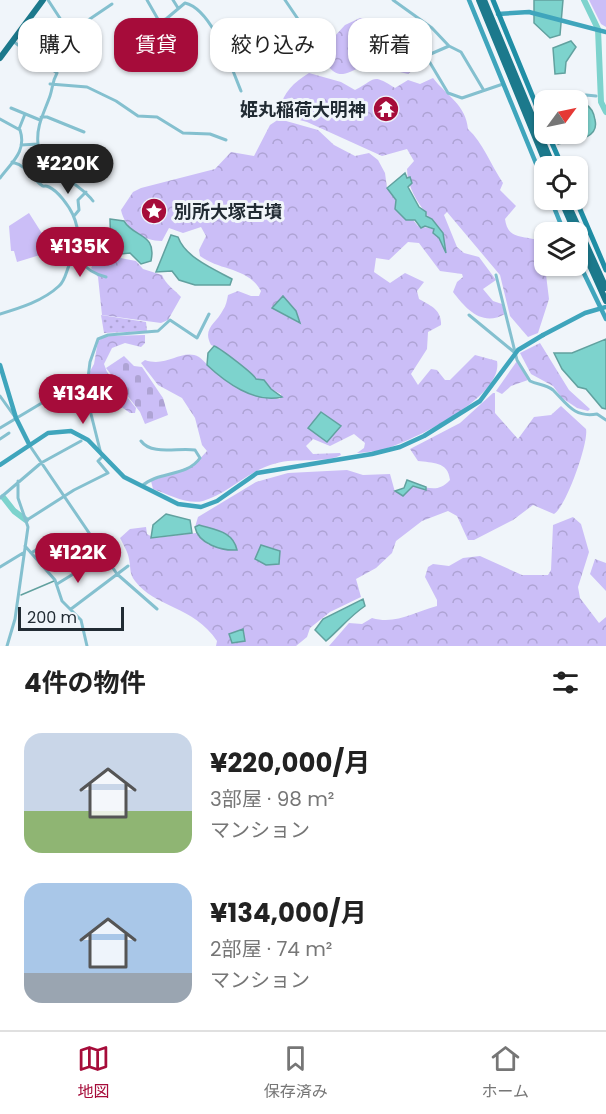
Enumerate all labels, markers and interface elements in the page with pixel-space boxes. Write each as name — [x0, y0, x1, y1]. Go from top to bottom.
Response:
chip: 購入 — [18, 18, 102, 72]
chip: 賃貸 — [114, 18, 198, 72]
chip: 絞り込み — [210, 18, 336, 72]
chip: 新着 — [348, 18, 432, 72]
north arrow — [534, 90, 588, 144]
map controls — [534, 90, 588, 276]
temple icon: 姫丸稲荷大明神 — [371, 94, 401, 124]
place label: 姫丸稲荷大明神 — [240, 97, 366, 122]
pin: ¥220K — [26, 144, 110, 195]
text: ¥220K — [36, 149, 100, 177]
button: locate — [534, 156, 588, 210]
place icon: 別所大塚古墳 — [139, 196, 169, 226]
place label: 別所大塚古墳 — [174, 199, 282, 224]
button: layers — [534, 222, 588, 276]
pin: ¥135K — [38, 227, 122, 278]
text: ¥135K — [50, 232, 110, 260]
pin: ¥134K — [41, 374, 125, 425]
text: ¥134K — [53, 379, 113, 407]
pin: ¥122K — [36, 533, 120, 584]
text: ¥122K — [49, 538, 107, 566]
scale bar — [18, 604, 124, 632]
text: 200 m — [27, 606, 77, 629]
text: 4件の物件 — [24, 665, 146, 701]
icon: filters — [549, 666, 582, 699]
text: ¥220,000/月 — [210, 745, 370, 781]
icon: home — [72, 757, 144, 829]
text: 3部屋 · 98 m² — [210, 785, 334, 813]
text: マンション — [210, 816, 310, 844]
text: ¥134,000/月 — [210, 895, 367, 931]
icon: home — [72, 907, 144, 979]
text: 2部屋 · 74 m² — [210, 935, 332, 963]
text: マンション — [210, 966, 310, 994]
tab: 地図 — [77, 1042, 110, 1104]
tab: 保存済み — [264, 1042, 328, 1104]
tab: ホーム — [482, 1042, 529, 1104]

